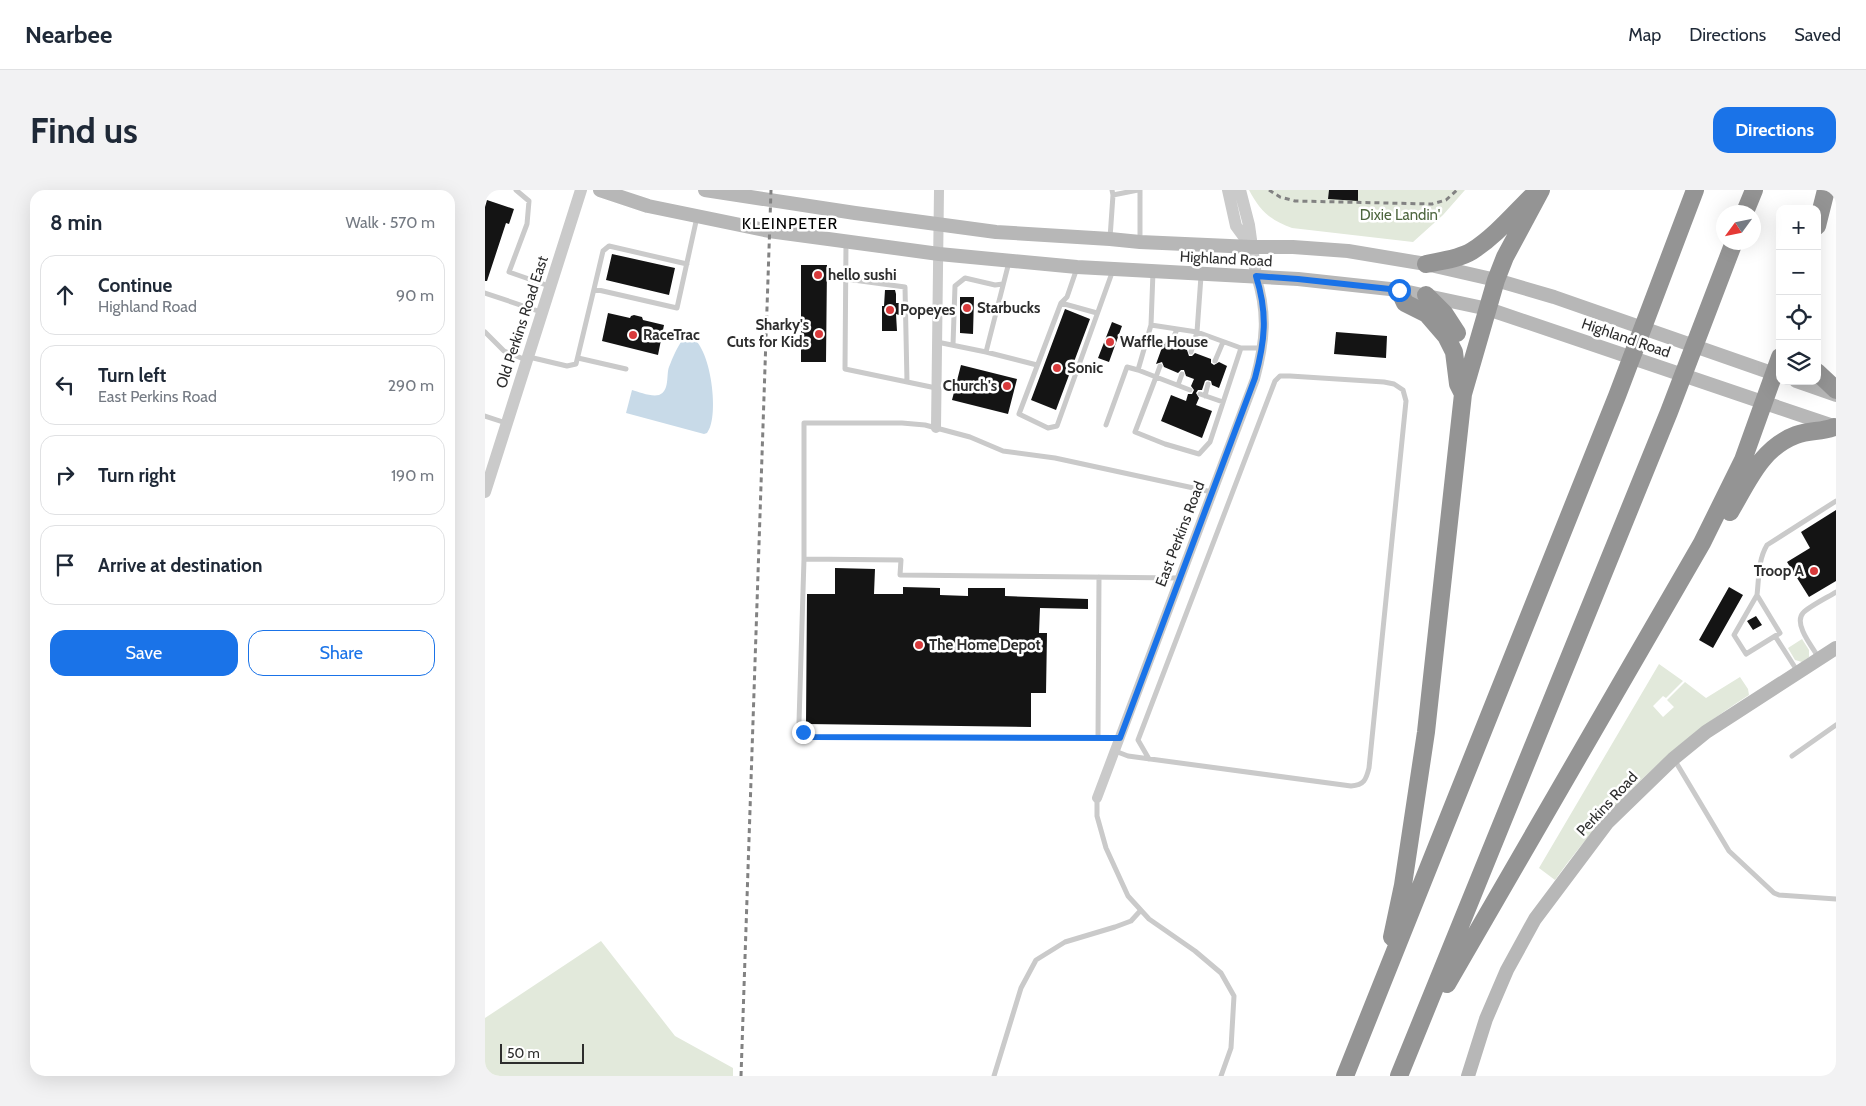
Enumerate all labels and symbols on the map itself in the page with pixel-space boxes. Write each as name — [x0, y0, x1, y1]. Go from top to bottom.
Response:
north arrow — [1716, 205, 1761, 250]
park label: Dixie Landin' — [1360, 206, 1441, 224]
district label: KLEINPETER — [742, 214, 838, 233]
street label: Highland Road — [1179, 248, 1273, 270]
street label: Old Perkins Road East — [492, 254, 552, 390]
place label: hello sushi — [828, 266, 897, 284]
marker: hello sushi — [812, 269, 824, 281]
route start — [1388, 279, 1411, 302]
place label: Starbucks — [977, 299, 1040, 317]
place label: Popeyes — [900, 301, 955, 319]
marker: Starbucks — [961, 302, 973, 314]
marker: Popeyes — [884, 304, 896, 316]
street label: Highland Road — [1579, 314, 1673, 362]
place label: Sharky's Cuts for Kids — [727, 316, 809, 351]
place label: RaceTrac — [643, 326, 700, 344]
marker: Sharky's Cuts for Kids — [813, 328, 825, 340]
marker: RaceTrac — [627, 329, 639, 341]
place label: Waffle House — [1120, 333, 1208, 351]
marker: Waffle House — [1104, 336, 1116, 348]
place label: Sonic — [1067, 359, 1103, 377]
marker: Sonic — [1051, 362, 1063, 374]
place label: Church's — [943, 377, 997, 395]
marker: Church's — [1001, 380, 1013, 392]
street label: East Perkins Road — [1152, 479, 1208, 589]
place label: Troop A — [1754, 562, 1805, 580]
marker: Troop A — [1808, 565, 1820, 577]
place label: The Home Depot — [929, 636, 1041, 654]
marker: The Home Depot — [913, 639, 925, 651]
route end — [792, 721, 815, 744]
street label: Perkins Road — [1573, 768, 1641, 840]
scale bar — [500, 1041, 584, 1064]

